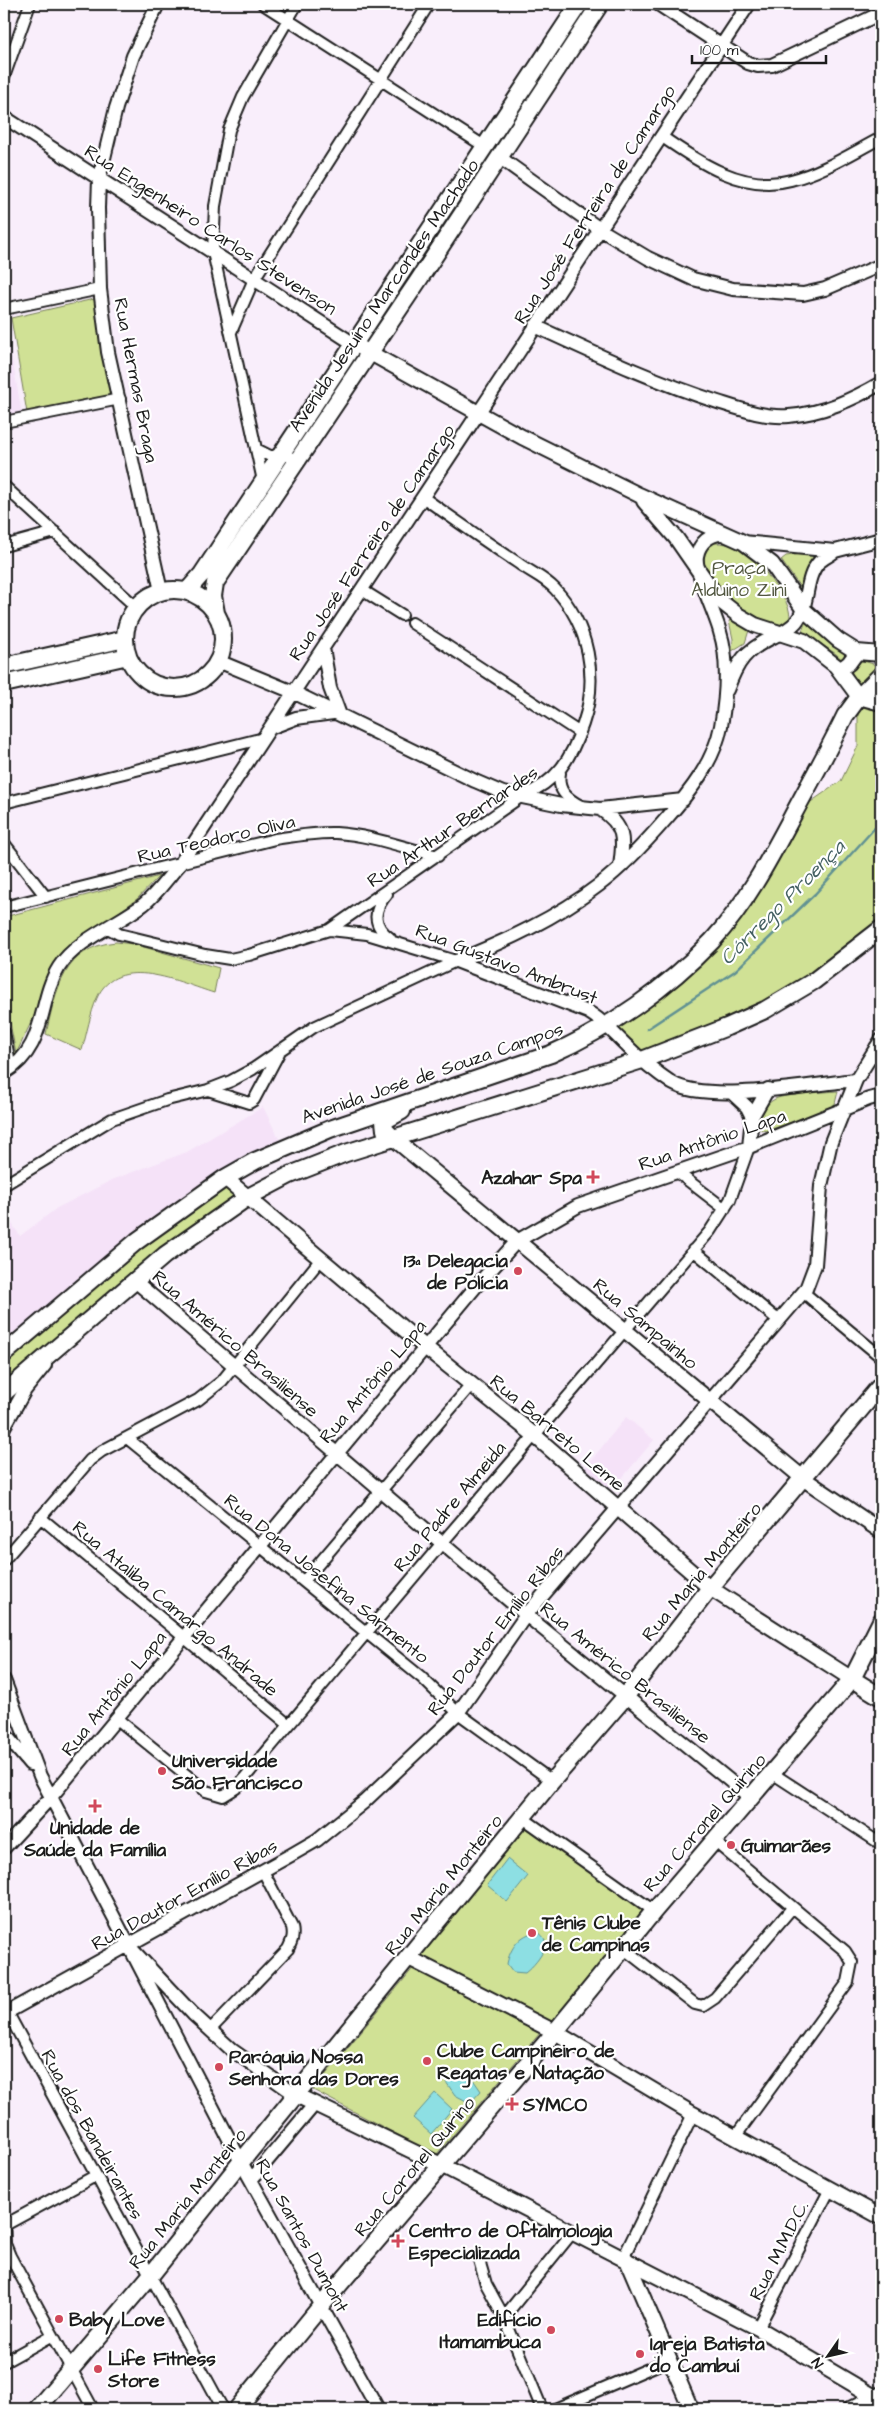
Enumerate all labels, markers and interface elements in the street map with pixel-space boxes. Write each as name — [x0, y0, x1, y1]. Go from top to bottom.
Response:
scale bar — [692, 32, 826, 64]
text: 100 m — [700, 40, 739, 61]
street label: Rua José Ferreira de Camargo — [508, 80, 684, 330]
street label: Rua Engenheiro Carlos Stevenson — [78, 138, 342, 323]
street label: Avenida Jesuíno Marcondes Machado — [282, 154, 486, 438]
street label: Rua Hermas Braga — [105, 296, 165, 466]
street label: Rua José Ferreira de Camargo — [283, 419, 463, 667]
park label: Praça Alduino Zini — [691, 555, 787, 604]
street label: Rua Arthur Bernardes — [362, 760, 544, 895]
street label: Rua Teodoro Oliva — [135, 808, 298, 871]
water label: Córrego Proença — [714, 833, 853, 972]
street label: Rua Gustavo Ambrust — [411, 917, 602, 1012]
street label: Avenida José de Souza Campos — [298, 1016, 567, 1131]
street label: Rua Antônio Lapa — [635, 1102, 790, 1178]
place label: Azahar Spa — [481, 1165, 582, 1192]
marker: Azahar Spa — [586, 1170, 600, 1184]
place label: 13ª Delegacia de Polícia — [404, 1248, 508, 1297]
street label: Rua Américo Brasiliense — [146, 1264, 324, 1424]
marker: 13ª Delegacia de Polícia — [512, 1265, 524, 1277]
street label: Rua Sampainho — [587, 1272, 704, 1376]
street label: Rua Antônio Lapa — [313, 1314, 433, 1450]
street label: Rua Barreto Leme — [483, 1368, 631, 1498]
street label: Rua Padre Almeida — [387, 1436, 513, 1578]
street label: Rua Dona Josefina Sarmento — [218, 1488, 435, 1671]
street label: Rua Maria Monteiro — [636, 1496, 769, 1647]
street label: Rua Ataliba Camargo Andrade — [66, 1515, 284, 1704]
street label: Rua Doutor Emílio Ribas — [421, 1540, 571, 1722]
street label: Rua Américo Brasiliense — [534, 1596, 716, 1751]
street label: Rua Antônio Lapa — [55, 1625, 173, 1762]
place label: Universidade São Francisco — [171, 1748, 302, 1797]
street label: Rua Coronel Quirino — [637, 1748, 773, 1898]
marker: Universidade São Francisco — [156, 1765, 168, 1777]
marker: Unidade de Saúde da Família — [88, 1799, 102, 1813]
street label: Rua Maria Monteiro — [379, 1808, 510, 1961]
place label: Unidade de Saúde da Família — [23, 1815, 166, 1864]
street label: Rua Doutor Emílio Ribas — [87, 1833, 283, 1958]
place label: Guimarães — [741, 1833, 832, 1860]
marker: Guimarães — [725, 1839, 737, 1851]
place label: Tênis Clube de Campinas — [541, 1910, 650, 1959]
marker: Tênis Clube de Campinas — [526, 1927, 538, 1939]
place label: Clube Campineiro de Regatas e Natação — [437, 2038, 615, 2088]
place label: Paróquia Nossa Senhora das Dores — [228, 2044, 399, 2093]
street label: Rua dos Bandeirantes — [34, 2045, 150, 2225]
marker: Clube Campineiro de Regatas e Natação — [421, 2055, 433, 2067]
marker: Paróquia Nossa Senhora das Dores — [213, 2061, 225, 2073]
street label: Rua Coronel Quirino — [348, 2091, 482, 2243]
place label: SYMCO — [522, 2092, 588, 2119]
marker: SYMCO — [505, 2097, 519, 2111]
street label: Rua Maria Monteiro — [123, 2122, 254, 2275]
street label: Rua Santos Dumont — [248, 2154, 355, 2318]
street label: Rua M.M.D.C. — [743, 2196, 816, 2305]
place label: Centro de Oftalmologia Especializada — [409, 2218, 612, 2267]
marker: Centro de Oftalmologia Especializada — [391, 2234, 405, 2248]
place label: Baby Love — [69, 2307, 166, 2335]
place label: Edifício Itamambuca — [440, 2307, 541, 2356]
marker: Baby Love — [53, 2313, 65, 2325]
marker: Edifício Itamambuca — [545, 2324, 557, 2336]
north arrow — [802, 2330, 852, 2380]
place label: Igreja Batista do Cambuí — [649, 2331, 765, 2380]
place label: Life Fitness Store — [107, 2346, 216, 2395]
marker: Igreja Batista do Cambuí — [634, 2348, 646, 2360]
text: N — [807, 2353, 829, 2372]
marker: Life Fitness Store — [92, 2363, 104, 2375]

